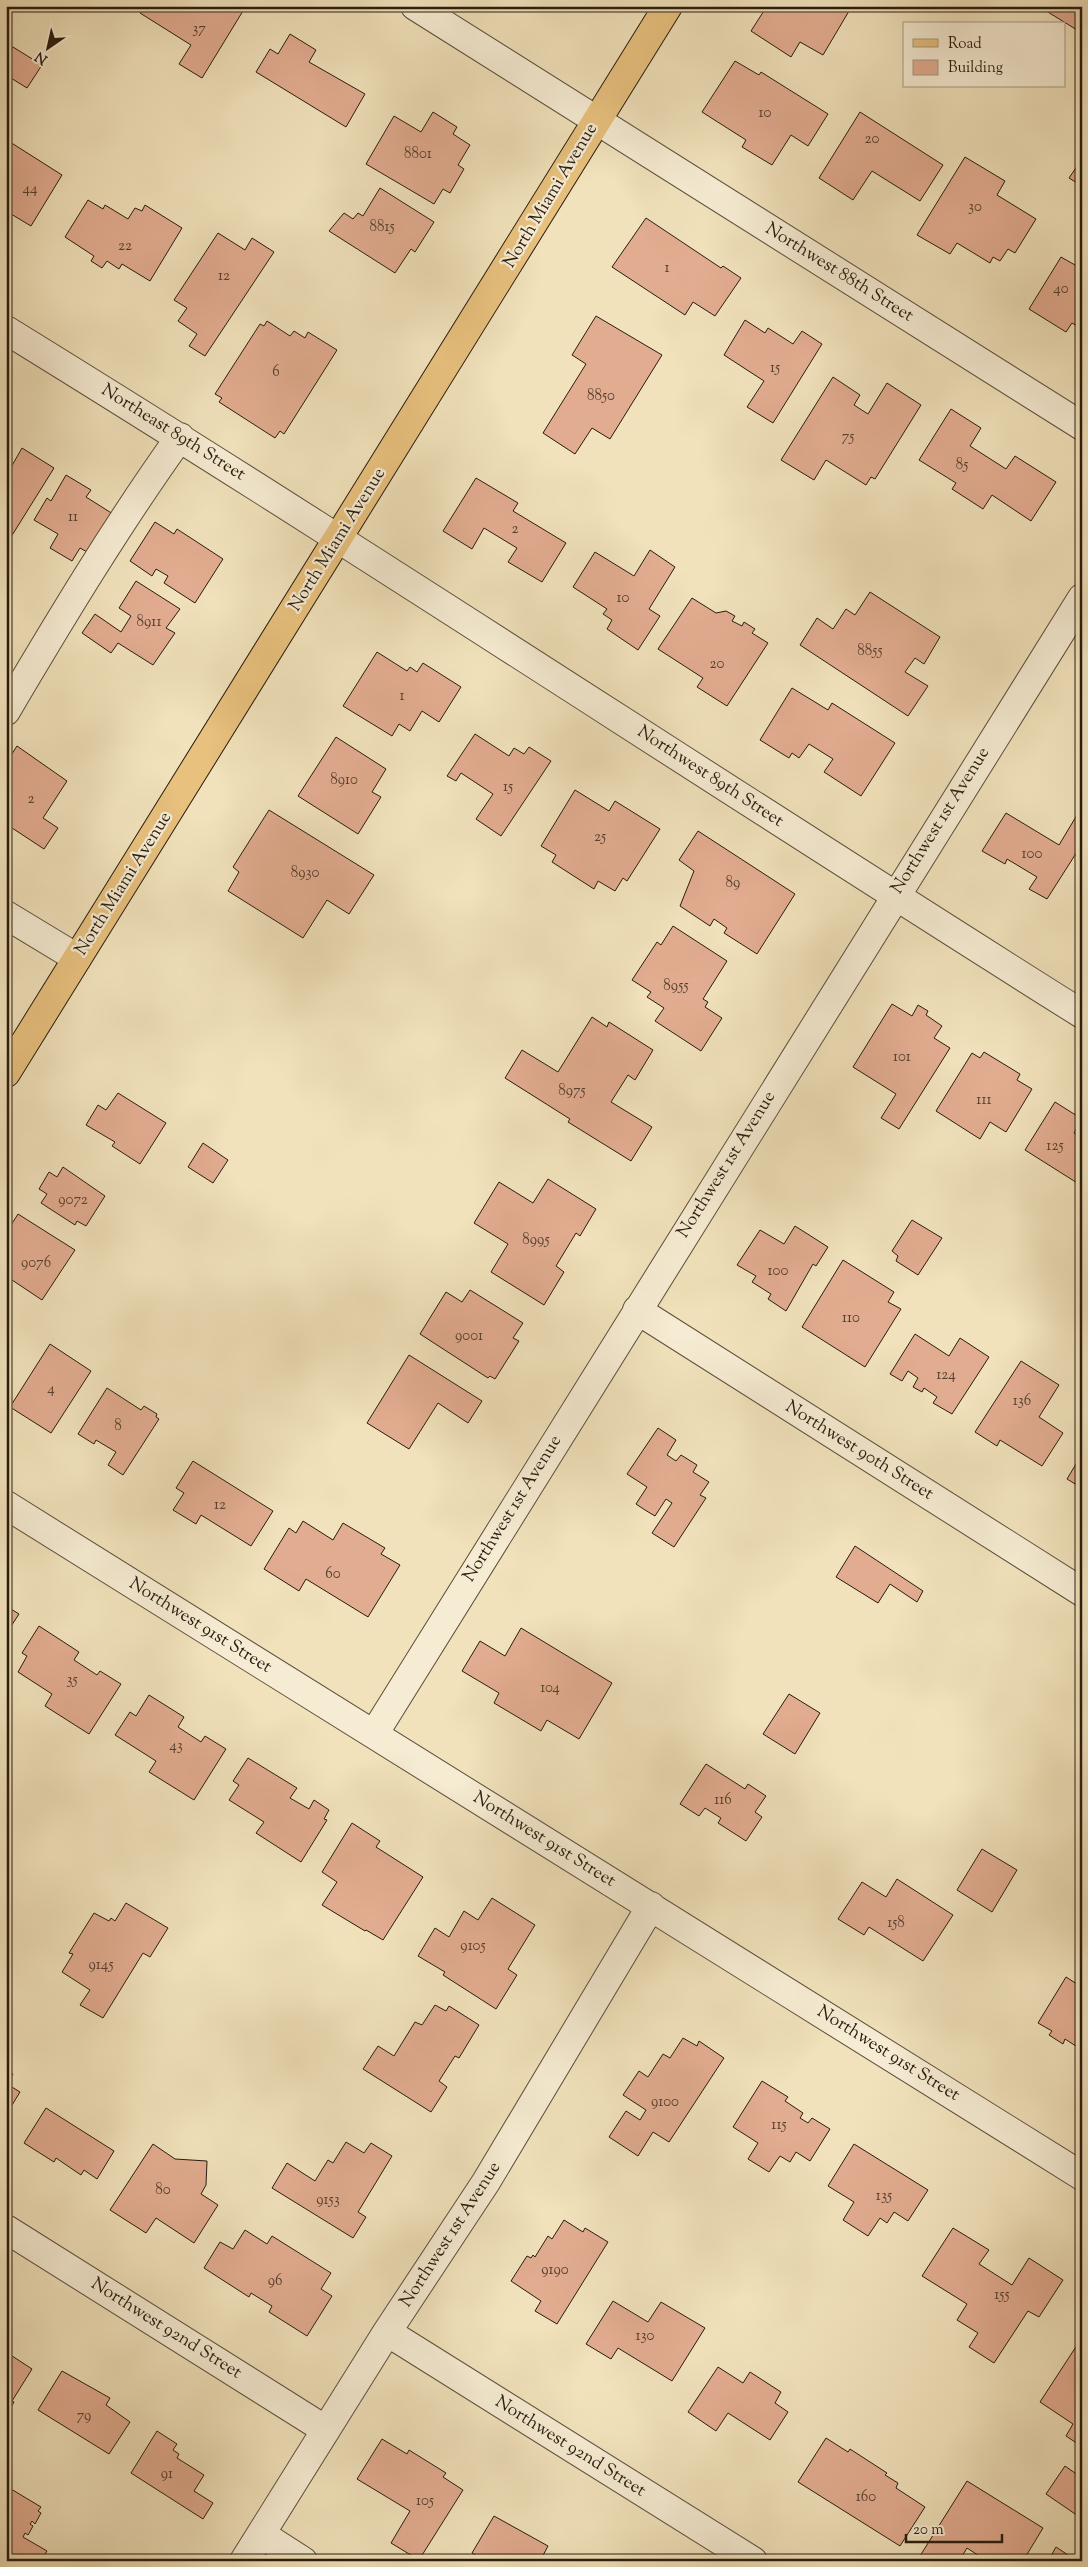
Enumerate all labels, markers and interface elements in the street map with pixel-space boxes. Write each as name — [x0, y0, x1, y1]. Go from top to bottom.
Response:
house number: 37 — [192, 19, 206, 40]
north arrow — [22, 22, 72, 72]
legend — [903, 22, 1066, 88]
text: Road — [948, 34, 982, 55]
text: N — [32, 46, 52, 69]
text: Building — [948, 58, 1003, 79]
house number: 10 — [759, 103, 772, 124]
street label: North Miami Avenue — [497, 119, 605, 273]
house number: 20 — [865, 129, 880, 150]
house number: 8801 — [404, 144, 432, 165]
house number: 44 — [22, 179, 38, 200]
house number: 30 — [968, 197, 982, 218]
house number: 8815 — [369, 217, 395, 238]
street label: Northwest 88th Street — [760, 217, 918, 329]
house number: 22 — [118, 236, 132, 257]
house number: 1 — [664, 258, 670, 279]
house number: 12 — [218, 266, 230, 287]
house number: 40 — [1053, 279, 1069, 300]
house number: 15 — [770, 358, 780, 379]
house number: 6 — [272, 362, 280, 383]
street label: Northeast 89th Street — [96, 378, 250, 488]
house number: 8850 — [587, 386, 615, 407]
house number: 75 — [842, 427, 854, 448]
house number: 85 — [956, 455, 968, 476]
street label: North Miami Avenue — [283, 463, 393, 617]
house number: 11 — [68, 507, 78, 528]
house number: 2 — [511, 519, 519, 540]
house number: 10 — [617, 588, 630, 609]
house number: 8911 — [137, 612, 162, 633]
house number: 8855 — [857, 641, 883, 662]
house number: 20 — [710, 654, 725, 675]
house number: 1 — [399, 686, 405, 707]
street label: Northwest 89th Street — [631, 720, 789, 834]
street label: Northwest 1st Avenue — [885, 742, 997, 900]
house number: 8910 — [330, 770, 358, 791]
house number: 15 — [503, 777, 513, 798]
house number: 2 — [27, 789, 35, 810]
street label: North Miami Avenue — [69, 807, 179, 961]
house number: 25 — [594, 827, 606, 848]
house number: 100 — [1022, 844, 1042, 865]
house number: 8930 — [291, 863, 319, 884]
house number: 89 — [726, 873, 740, 894]
house number: 8955 — [663, 976, 689, 997]
house number: 101 — [893, 1047, 911, 1068]
house number: 8975 — [558, 1081, 586, 1102]
street label: Northwest 1st Avenue — [671, 1086, 783, 1244]
house number: 111 — [976, 1090, 992, 1111]
house number: 125 — [1046, 1136, 1064, 1157]
house number: 9072 — [58, 1190, 88, 1211]
house number: 8995 — [522, 1230, 550, 1251]
house number: 9076 — [21, 1253, 51, 1274]
house number: 100 — [768, 1261, 788, 1282]
house number: 110 — [842, 1308, 860, 1329]
house number: 9001 — [455, 1326, 483, 1347]
house number: 124 — [936, 1365, 956, 1386]
house number: 4 — [47, 1379, 55, 1400]
house number: 136 — [1013, 1391, 1031, 1412]
street label: Northwest 90th Street — [780, 1395, 938, 1507]
house number: 8 — [114, 1416, 122, 1437]
street label: Northwest 1st Avenue — [457, 1430, 569, 1588]
house number: 12 — [214, 1495, 226, 1516]
house number: 60 — [325, 1564, 341, 1585]
street label: Northwest 91st Street — [124, 1572, 276, 1680]
house number: 35 — [66, 1670, 78, 1691]
house number: 104 — [540, 1678, 560, 1699]
house number: 43 — [169, 1736, 183, 1757]
street label: Northwest 91st Street — [468, 1786, 620, 1894]
house number: 116 — [714, 1790, 732, 1811]
house number: 158 — [887, 1913, 905, 1934]
house number: 9105 — [460, 1936, 486, 1957]
house number: 9145 — [88, 1955, 114, 1976]
street label: Northwest 91st Street — [812, 2000, 964, 2108]
house number: 9100 — [651, 2092, 679, 2113]
house number: 115 — [771, 2115, 787, 2136]
street label: Northwest 1st Avenue — [394, 2157, 508, 2313]
house number: 80 — [155, 2180, 171, 2201]
house number: 135 — [876, 2186, 892, 2207]
house number: 9153 — [316, 2190, 340, 2211]
house number: 9190 — [541, 2260, 569, 2281]
house number: 96 — [268, 2271, 282, 2292]
street label: Northwest 92nd Street — [85, 2272, 247, 2386]
house number: 155 — [994, 2285, 1010, 2306]
house number: 130 — [636, 2326, 655, 2347]
street label: Northwest 92nd Street — [489, 2390, 651, 2504]
house number: 79 — [77, 2406, 91, 2427]
house number: 91 — [161, 2464, 173, 2485]
house number: 160 — [856, 2487, 876, 2508]
house number: 105 — [416, 2491, 434, 2512]
scale bar — [906, 2512, 1002, 2544]
text: 20 m — [913, 2520, 944, 2541]

